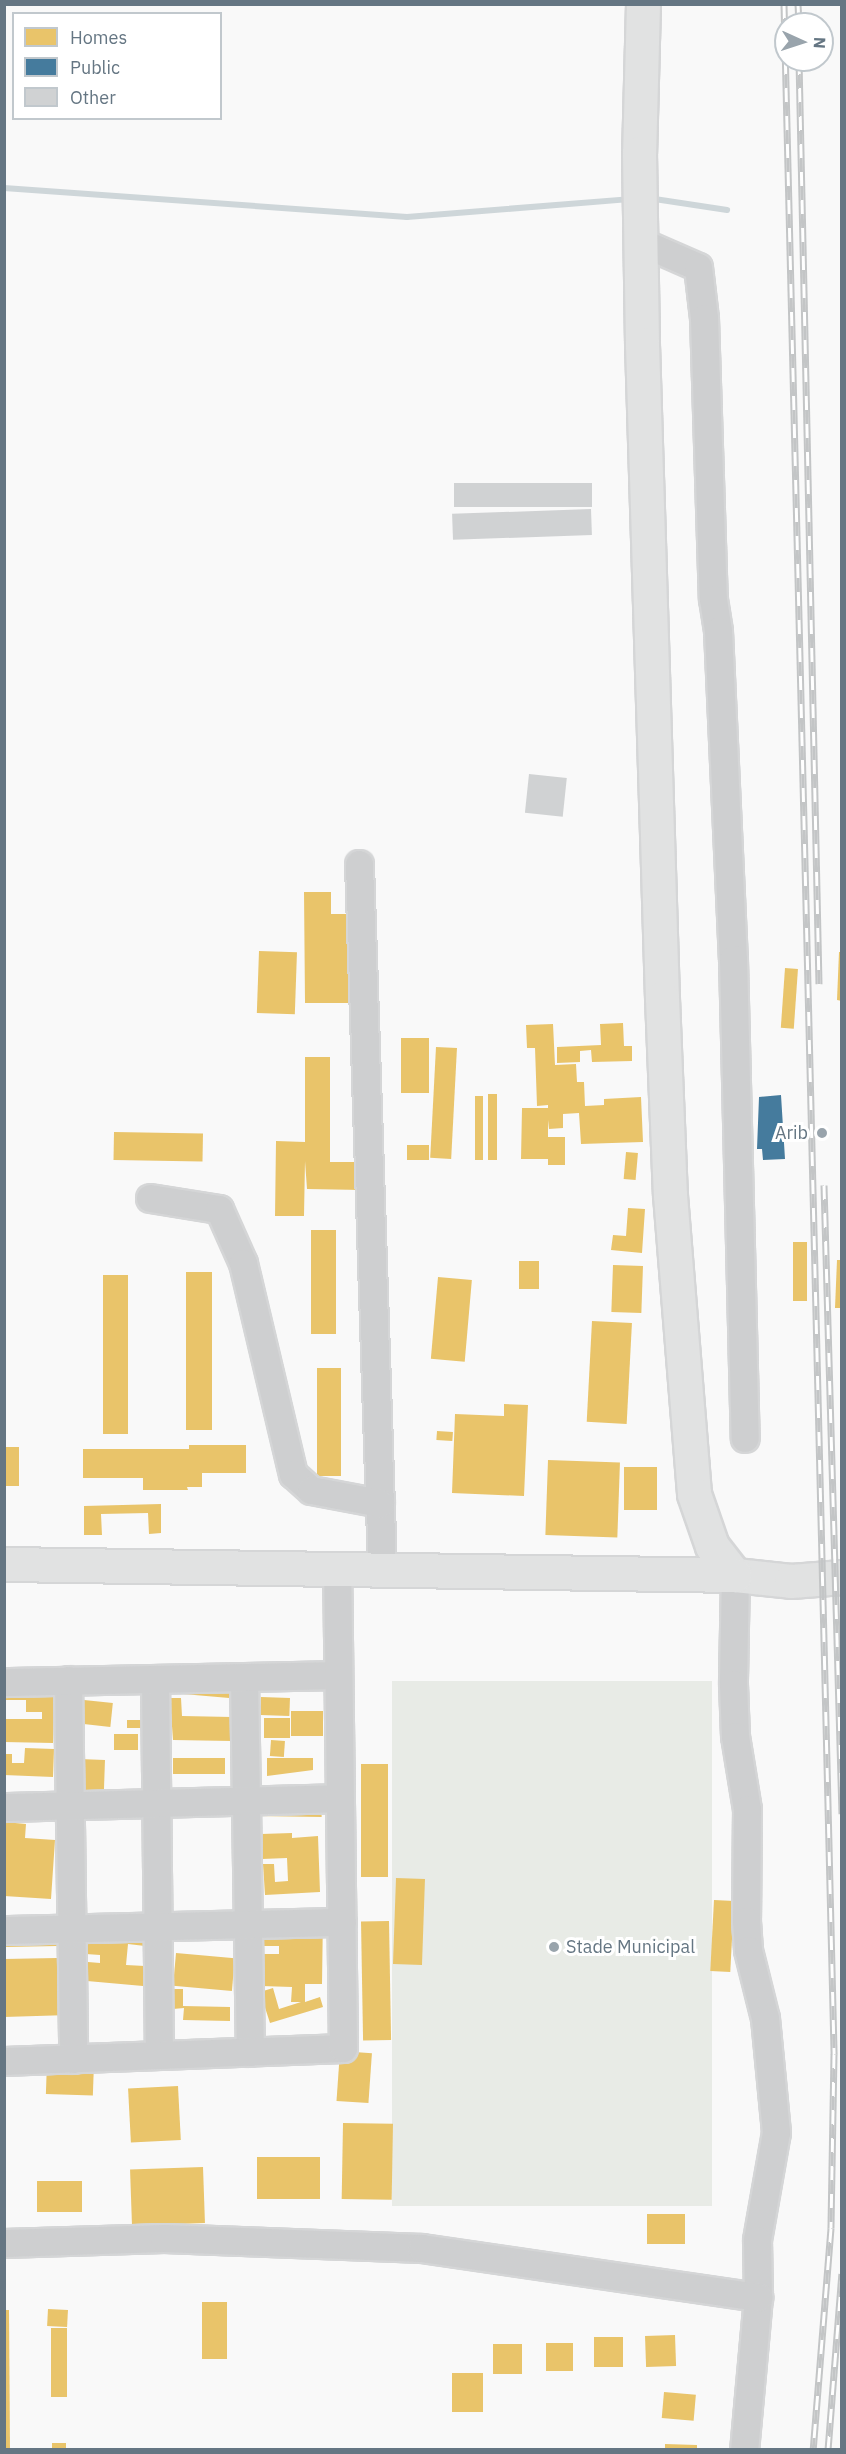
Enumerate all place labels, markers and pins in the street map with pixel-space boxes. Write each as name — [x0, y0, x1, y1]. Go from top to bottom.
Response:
place label: Arib — [775, 1122, 808, 1144]
marker: Arib — [813, 1124, 831, 1142]
place label: Stade Municipal — [566, 1936, 695, 1958]
marker: Stade Municipal — [547, 1940, 561, 1954]

